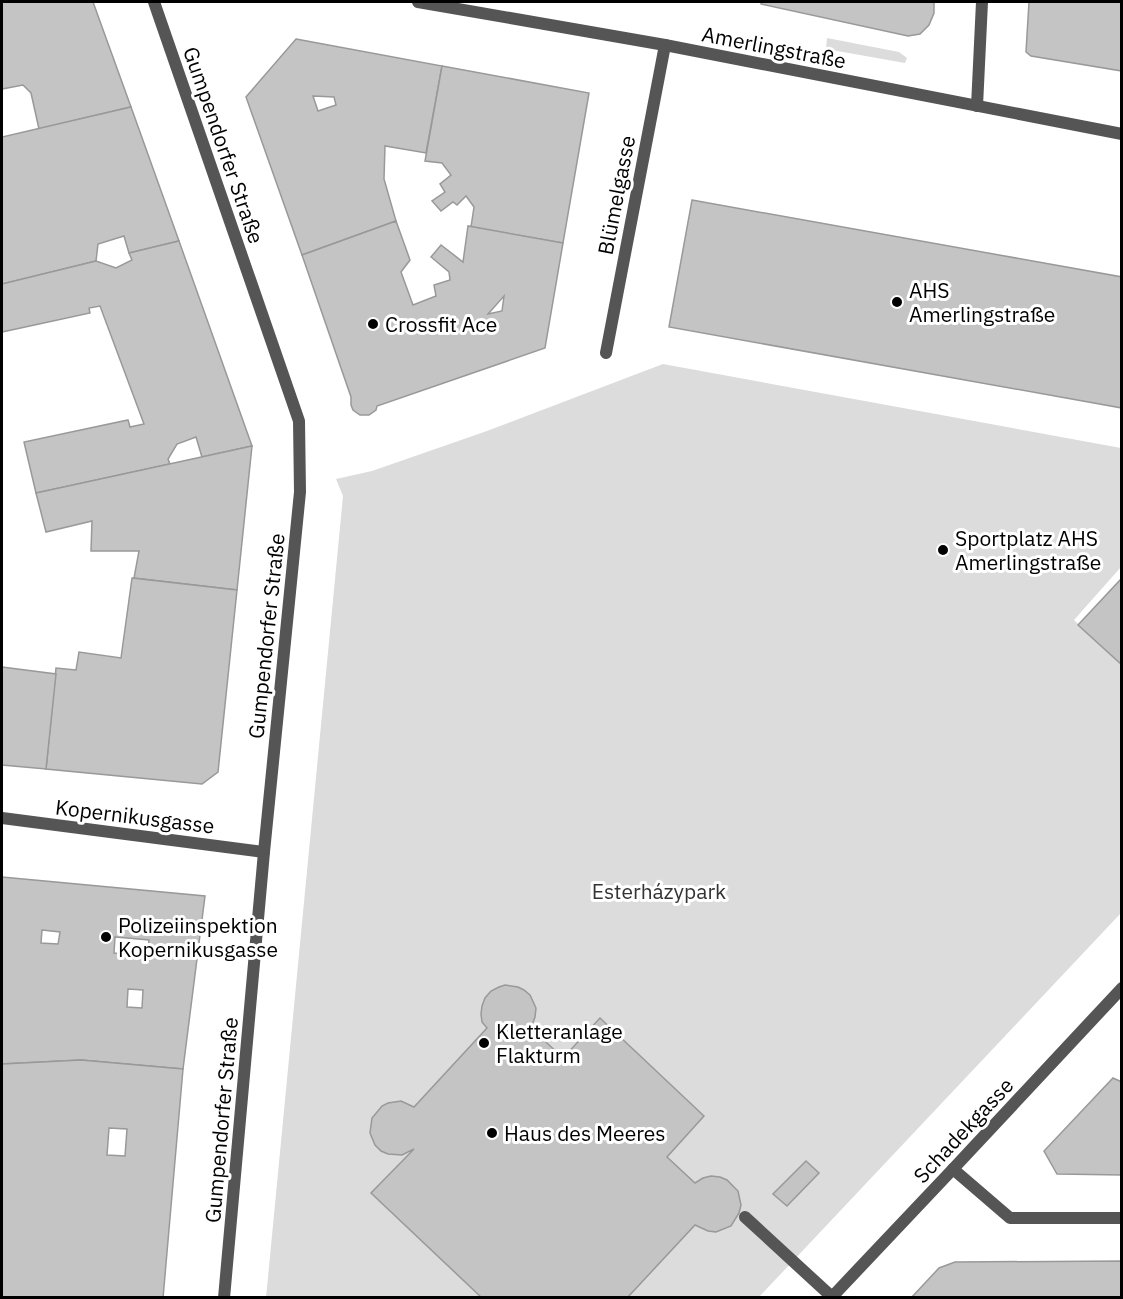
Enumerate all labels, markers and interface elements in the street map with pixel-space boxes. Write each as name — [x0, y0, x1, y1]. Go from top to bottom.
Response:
street label: Amerlingstraße — [700, 19, 848, 75]
street label: Gumpendorfer Straße — [177, 43, 271, 247]
street label: Blümelgasse — [591, 133, 641, 257]
place label: AHS Amerlingstraße — [909, 276, 1055, 328]
marker: AHS Amerlingstraße — [890, 295, 904, 309]
place label: Crossfit Ace — [385, 310, 497, 338]
marker: Crossfit Ace — [366, 317, 380, 331]
place label: Sportplatz AHS Amerlingstraße — [955, 524, 1101, 576]
street label: Gumpendorfer Straße — [241, 532, 291, 740]
marker: Sportplatz AHS Amerlingstraße — [936, 543, 950, 557]
street label: Kopernikusgasse — [54, 792, 216, 840]
park label: Esterházypark — [592, 877, 726, 905]
place label: Polizeiinspektion Kopernikusgasse — [118, 911, 278, 963]
marker: Polizeiinspektion Kopernikusgasse — [99, 930, 113, 944]
street label: Gumpendorfer Straße — [198, 1016, 244, 1224]
place label: Kletteranlage Flakturm — [496, 1017, 623, 1069]
marker: Kletteranlage Flakturm — [477, 1036, 491, 1050]
street label: Schadekgasse — [907, 1071, 1019, 1189]
place label: Haus des Meeres — [504, 1119, 666, 1147]
marker: Haus des Meeres — [485, 1126, 499, 1140]

